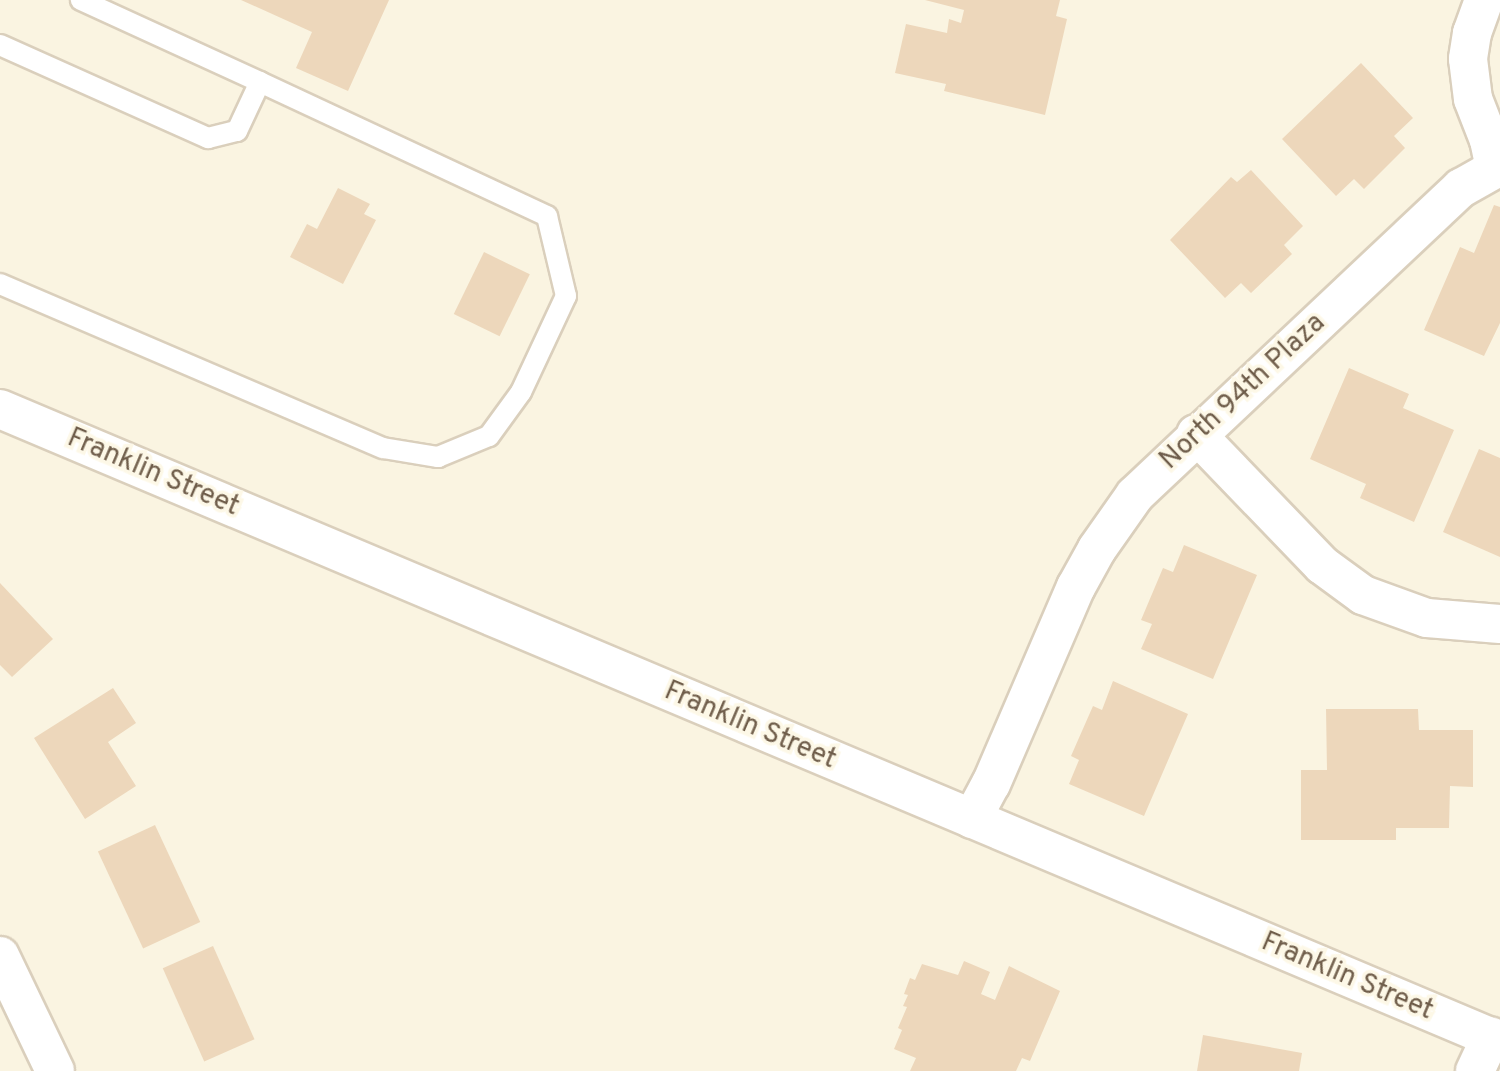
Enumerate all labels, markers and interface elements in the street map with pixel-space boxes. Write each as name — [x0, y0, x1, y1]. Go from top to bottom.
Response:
street label: North 94th Plaza — [1153, 307, 1333, 477]
street label: Franklin Street — [62, 422, 244, 524]
street label: Franklin Street — [659, 675, 841, 777]
street label: Franklin Street — [1256, 926, 1438, 1028]

